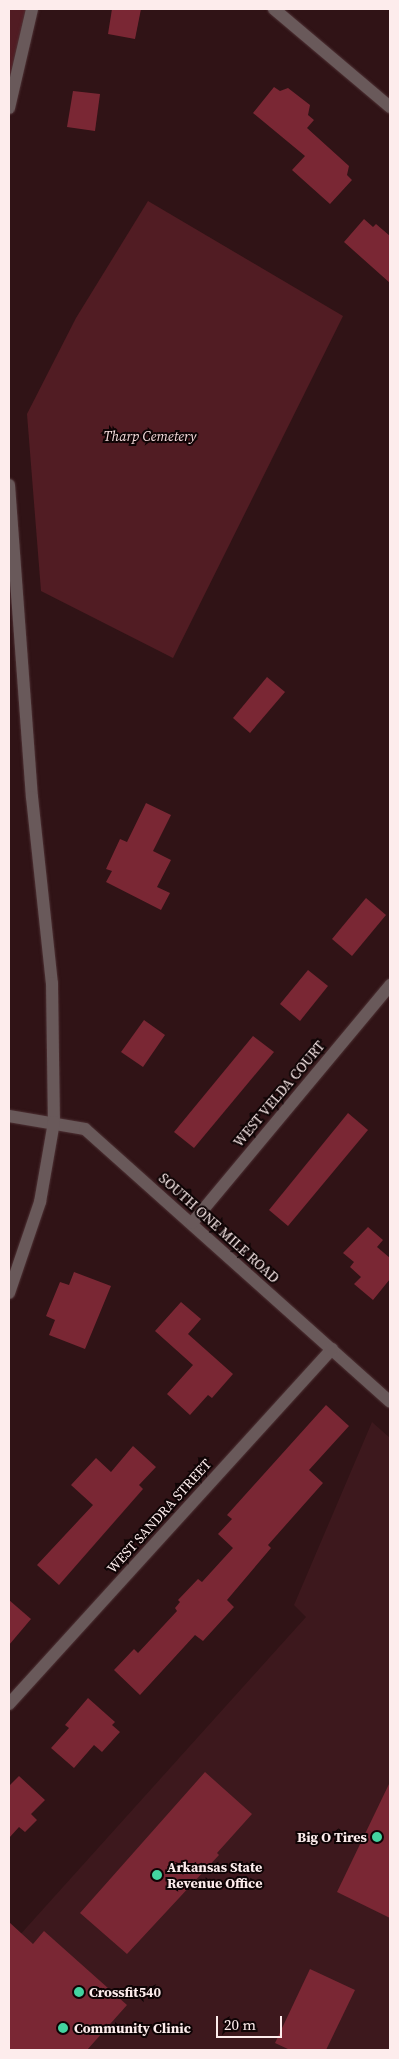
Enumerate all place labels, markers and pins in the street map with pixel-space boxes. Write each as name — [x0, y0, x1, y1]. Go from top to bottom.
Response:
place label: Big O Tires — [297, 1829, 367, 1845]
marker: Big O Tires — [371, 1831, 383, 1843]
place label: Arkansas State Revenue Office — [167, 1859, 262, 1891]
marker: Arkansas State Revenue Office — [151, 1869, 163, 1881]
place label: Crossfit540 — [89, 1984, 161, 2000]
marker: Crossfit540 — [73, 1986, 85, 1998]
place label: Community Clinic — [74, 2020, 191, 2036]
marker: Community Clinic — [56, 2021, 70, 2035]

